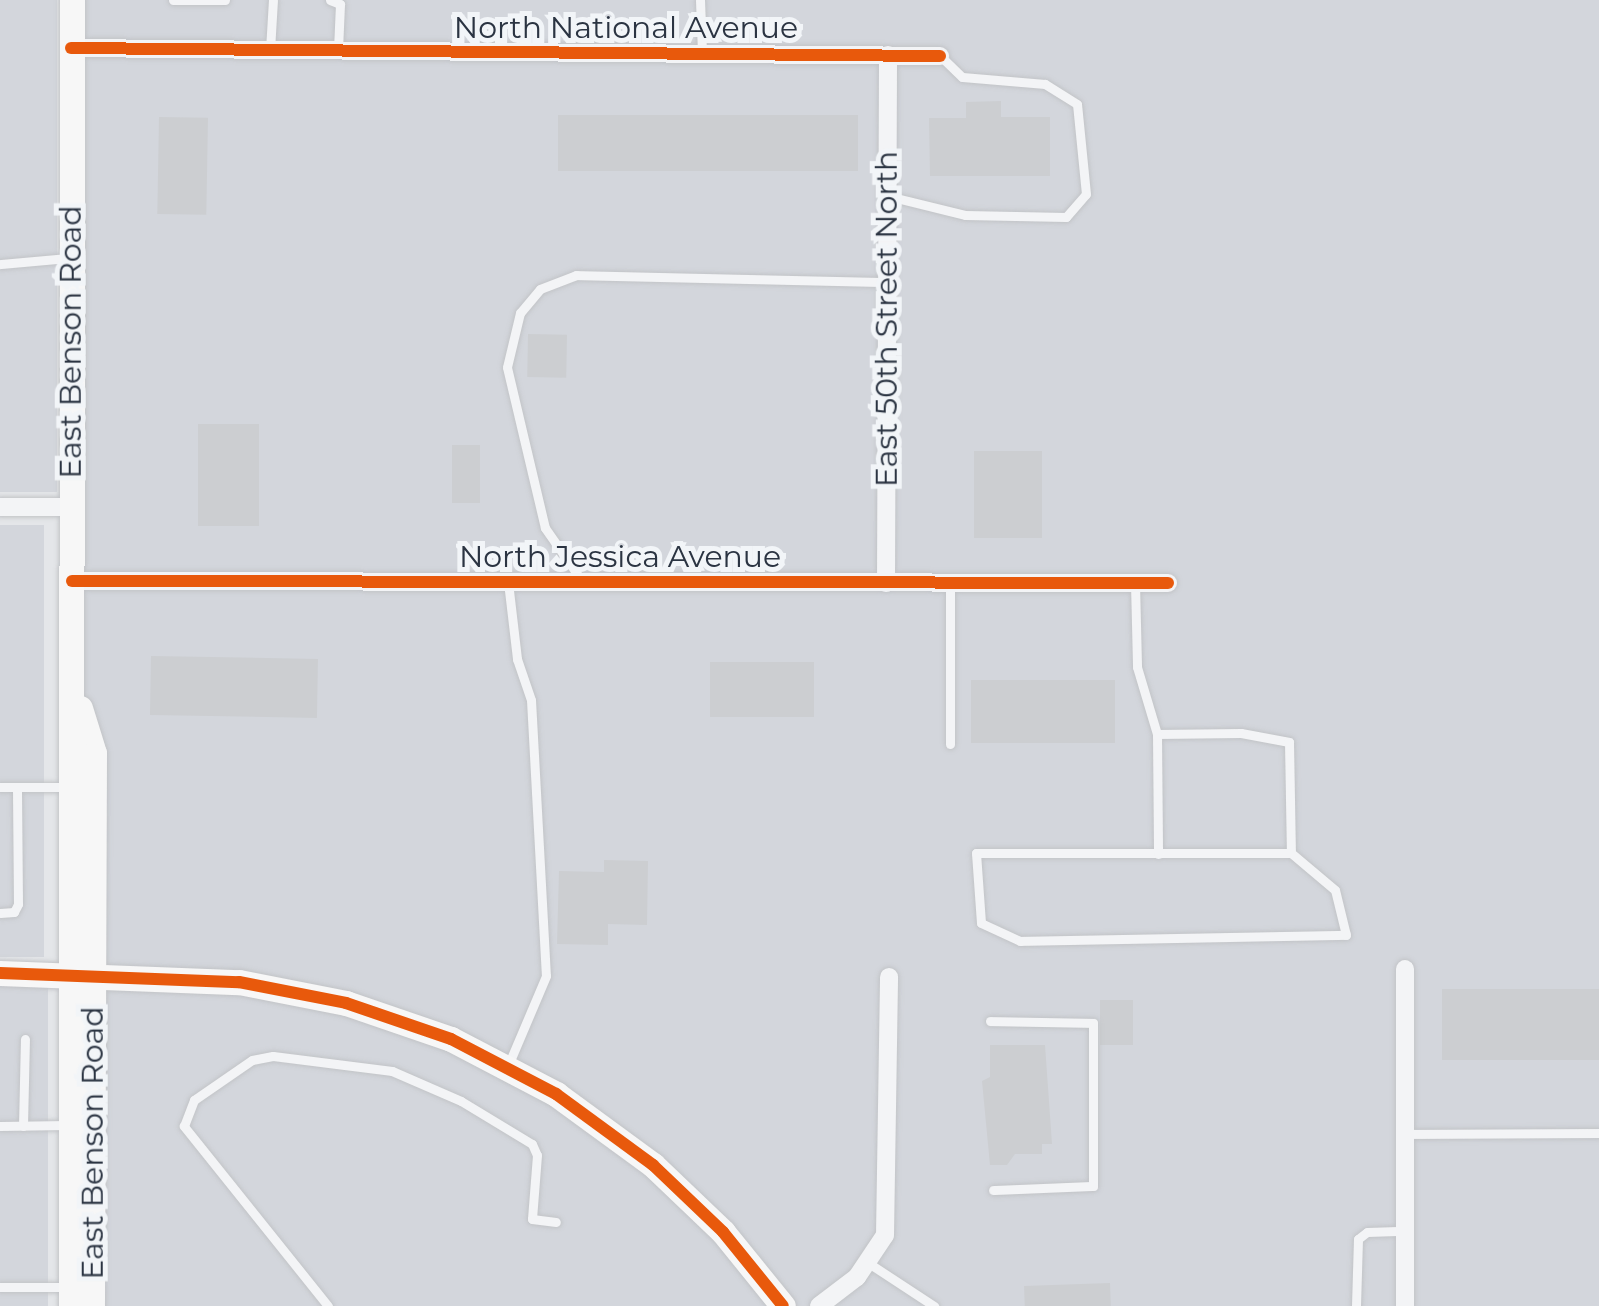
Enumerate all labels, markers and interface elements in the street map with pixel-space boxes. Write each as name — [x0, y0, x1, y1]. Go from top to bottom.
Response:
street label: North National Avenue — [454, 10, 798, 46]
street label: East 50th Street North — [869, 151, 905, 487]
street label: East Benson Road — [53, 205, 89, 479]
street label: North Jessica Avenue — [459, 539, 781, 575]
street label: East Benson Road — [75, 1006, 111, 1280]

